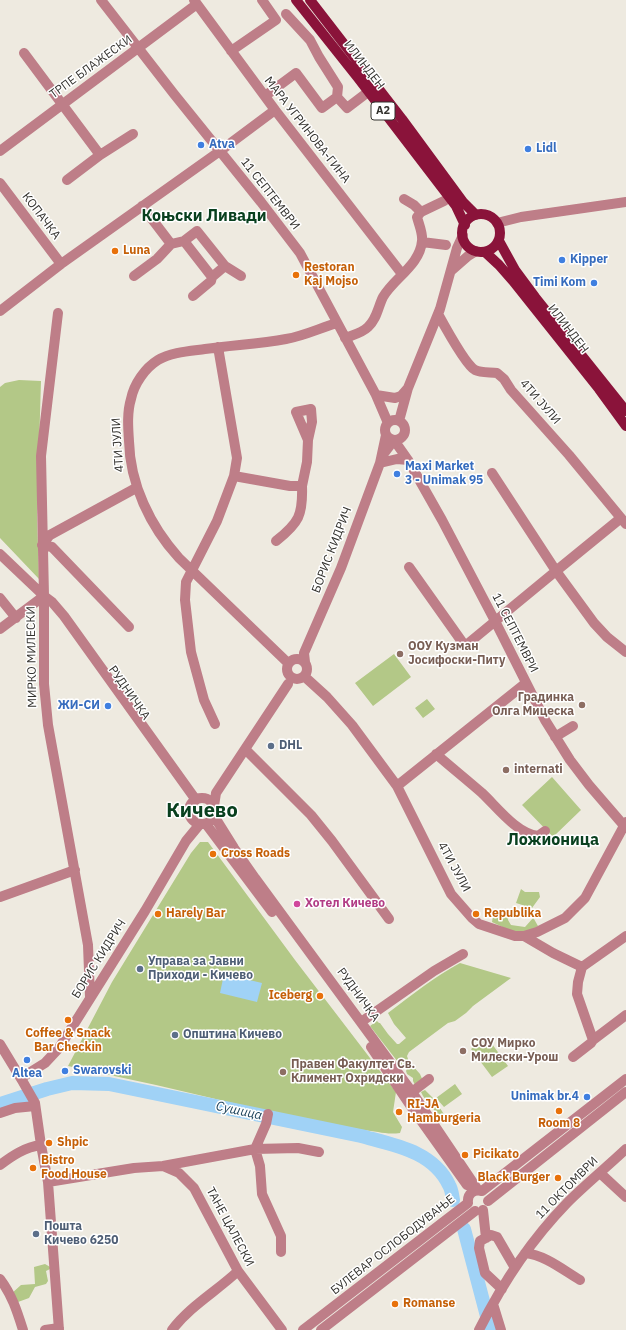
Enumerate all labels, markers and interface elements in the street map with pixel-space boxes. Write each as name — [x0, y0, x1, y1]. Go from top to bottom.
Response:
street label: ТРПЕ БЛАЖЕСКИ — [47, 32, 135, 102]
street label: ИЛИНДЕН — [341, 38, 387, 92]
street label: МАРА УГРИНОВА-ГИНА — [261, 74, 353, 186]
road number: A2 — [371, 102, 395, 120]
place label: Atva — [209, 138, 235, 152]
marker: Atva — [196, 140, 206, 150]
place label: Lidl — [536, 142, 557, 156]
marker: Lidl — [523, 144, 533, 154]
street label: 11 СЕПТЕМВРИ — [237, 155, 303, 233]
street label: КОПАЧКА — [19, 190, 63, 242]
district label: Коњски Ливади — [141, 206, 267, 226]
place label: Luna — [123, 244, 150, 258]
marker: Luna — [110, 246, 120, 256]
place label: Kipper — [570, 253, 608, 267]
marker: Kipper — [557, 255, 567, 265]
place label: Restoran Kaj Mojso — [304, 261, 358, 289]
marker: Restoran Kaj Mojso — [291, 270, 301, 280]
place label: Timi Kom — [533, 276, 586, 290]
marker: Timi Kom — [589, 278, 599, 288]
street label: ИЛИНДЕН — [545, 302, 591, 356]
street label: 4ТИ ЈУЛИ — [517, 377, 563, 427]
street label: 4ТИ ЈУЛИ — [109, 417, 127, 473]
place label: Maxi Market 3 - Unimak 95 — [405, 460, 483, 488]
marker: Maxi Market 3 - Unimak 95 — [392, 469, 402, 479]
street label: БОРИС КИДРИЧ — [309, 505, 355, 595]
street label: 11 СЕПТЕМВРИ — [489, 591, 541, 675]
street label: МИРКО МИЛЕСКИ — [24, 606, 40, 708]
place label: ООУ Кузман Јосифоски-Питу — [408, 640, 505, 668]
marker: ООУ Кузман Јосифоски-Питу — [395, 649, 405, 659]
street label: РУДНИЧКА — [105, 663, 153, 723]
place label: Градинка Олга Мицеска — [492, 691, 574, 719]
place label: ЖИ-СИ — [58, 699, 100, 713]
marker: Градинка Олга Мицеска — [577, 700, 587, 710]
marker: ЖИ-СИ — [103, 701, 113, 711]
place label: DHL — [279, 739, 302, 753]
marker: DHL — [266, 741, 276, 751]
place label: internati — [514, 763, 563, 777]
marker: internati — [501, 765, 511, 775]
district label: Кичево — [166, 799, 238, 823]
district label: Ложионица — [507, 830, 599, 850]
street label: 4ТИ ЈУЛИ — [434, 840, 474, 894]
place label: Cross Roads — [221, 847, 290, 861]
marker: Cross Roads — [208, 849, 218, 859]
place label: Хотел Кичево — [305, 897, 385, 911]
marker: Хотел Кичево — [292, 899, 302, 909]
place label: Harely Bar — [166, 907, 226, 921]
place label: Republika — [484, 907, 541, 921]
marker: Harely Bar — [153, 909, 163, 919]
marker: Republika — [471, 909, 481, 919]
street label: БОРИС КИДРИЧ — [69, 917, 129, 1001]
place label: Управа за Јавни Приходи - Кичево — [148, 955, 253, 983]
marker: Управа за Јавни Приходи - Кичево — [135, 964, 145, 974]
street label: РУДНИЧКА — [334, 965, 382, 1025]
place label: Iceberg — [269, 989, 312, 1003]
marker: Iceberg — [315, 991, 325, 1001]
marker: Coffee & Snack Bar Checkin — [63, 1015, 73, 1025]
place label: Coffee & Snack Bar Checkin — [25, 1027, 111, 1055]
place label: Општина Кичево — [183, 1028, 282, 1042]
marker: Општина Кичево — [170, 1030, 180, 1040]
place label: СОУ Мирко Милески-Урош — [471, 1037, 558, 1065]
marker: СОУ Мирко Милески-Урош — [458, 1046, 468, 1056]
marker: Altea — [22, 1055, 32, 1065]
place label: Правен Факултет Св. Климент Охридски — [291, 1058, 415, 1086]
place label: Swarovski — [73, 1064, 132, 1078]
marker: Swarovski — [60, 1066, 70, 1076]
place label: Altea — [12, 1067, 42, 1081]
marker: Правен Факултет Св. Климент Охридски — [278, 1067, 288, 1077]
place label: Unimak br.4 — [511, 1090, 579, 1104]
marker: Unimak br.4 — [582, 1092, 592, 1102]
water label: Сушица — [214, 1098, 264, 1124]
place label: RI-JA Hamburgeria — [407, 1098, 481, 1126]
marker: Room 8 — [554, 1106, 564, 1116]
marker: RI-JA Hamburgeria — [394, 1107, 404, 1117]
place label: Room 8 — [538, 1117, 580, 1131]
place label: Shpic — [57, 1136, 89, 1150]
marker: Shpic — [44, 1138, 54, 1148]
place label: Picikato — [473, 1148, 519, 1162]
marker: Picikato — [460, 1150, 470, 1160]
place label: Bistro Food House — [41, 1154, 107, 1182]
street label: 11 ОКТОМВРИ — [533, 1154, 601, 1222]
marker: Bistro Food House — [28, 1163, 38, 1173]
place label: Black Burger — [478, 1171, 550, 1185]
marker: Black Burger — [553, 1173, 563, 1183]
street label: ТАНЕ ЦАЛЕСКИ — [203, 1185, 257, 1269]
street label: БУЛЕВАР ОСЛОБОДУВАЊЕ — [328, 1192, 458, 1298]
place label: Пошта Кичево 6250 — [44, 1220, 118, 1248]
marker: Пошта Кичево 6250 — [31, 1229, 41, 1239]
place label: Romanse — [403, 1297, 455, 1311]
marker: Romanse — [390, 1299, 400, 1309]

